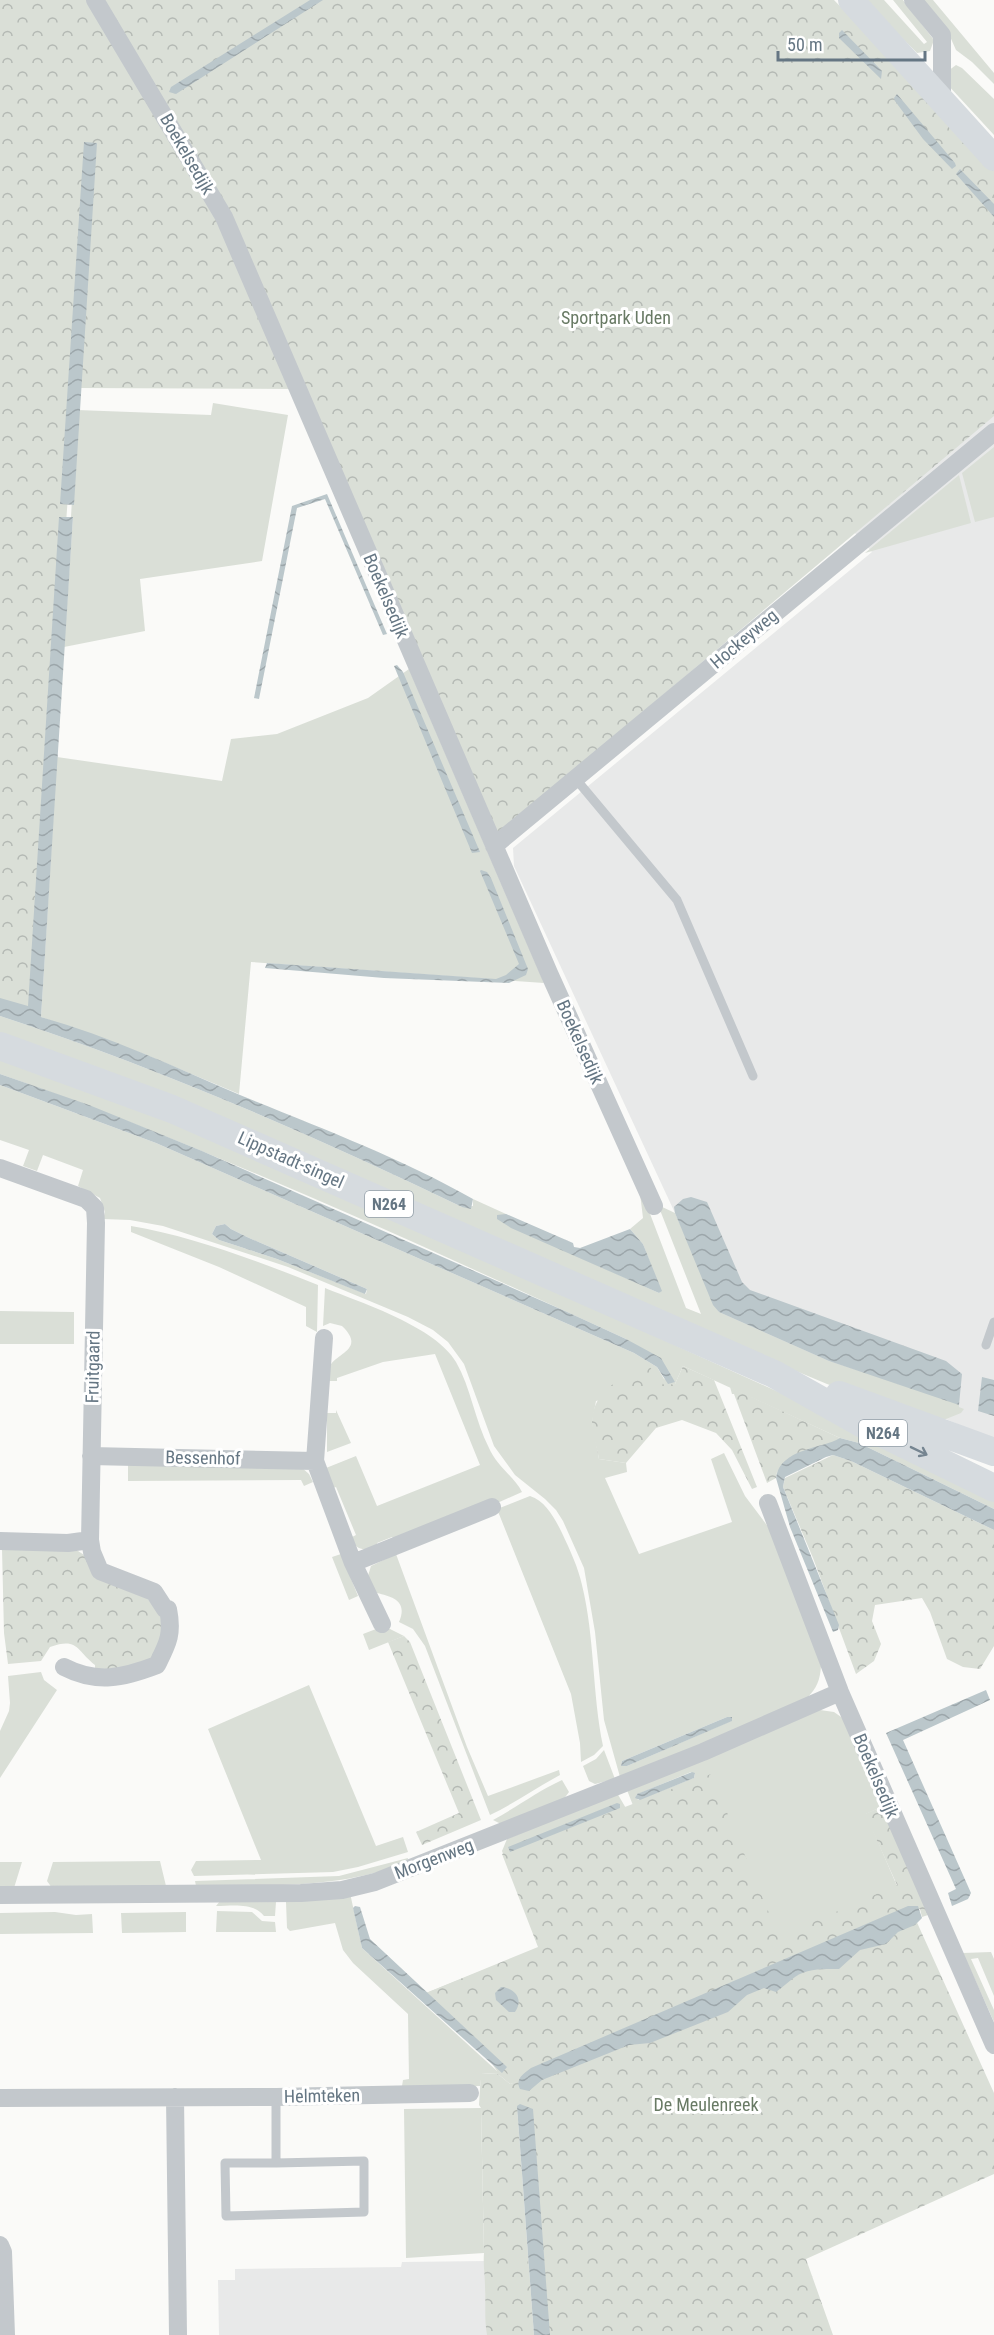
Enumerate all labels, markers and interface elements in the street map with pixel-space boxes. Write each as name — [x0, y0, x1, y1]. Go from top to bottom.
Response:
scale bar — [778, 24, 925, 62]
text: 50 m — [787, 34, 822, 55]
street label: Boekelsedijk — [156, 110, 219, 198]
park label: Sportpark Uden — [561, 307, 671, 328]
street label: Boekelsedijk — [359, 550, 414, 641]
street label: Hockeyweg — [706, 604, 782, 673]
street label: Boekelsedijk — [553, 997, 608, 1087]
street label: Lippstadt-singel — [235, 1127, 347, 1192]
road number: N264 — [365, 1191, 413, 1217]
street label: Fruitgaard — [81, 1331, 104, 1403]
road number: N264 — [859, 1420, 907, 1446]
one-way arrow — [909, 1445, 927, 1457]
street label: Bessenhof — [165, 1446, 241, 1469]
street label: Boekelsedijk — [849, 1730, 904, 1821]
street label: Morgenweg — [391, 1834, 476, 1883]
street label: Helmteken — [284, 2084, 360, 2107]
park label: De Meulenreek — [653, 2094, 759, 2115]

